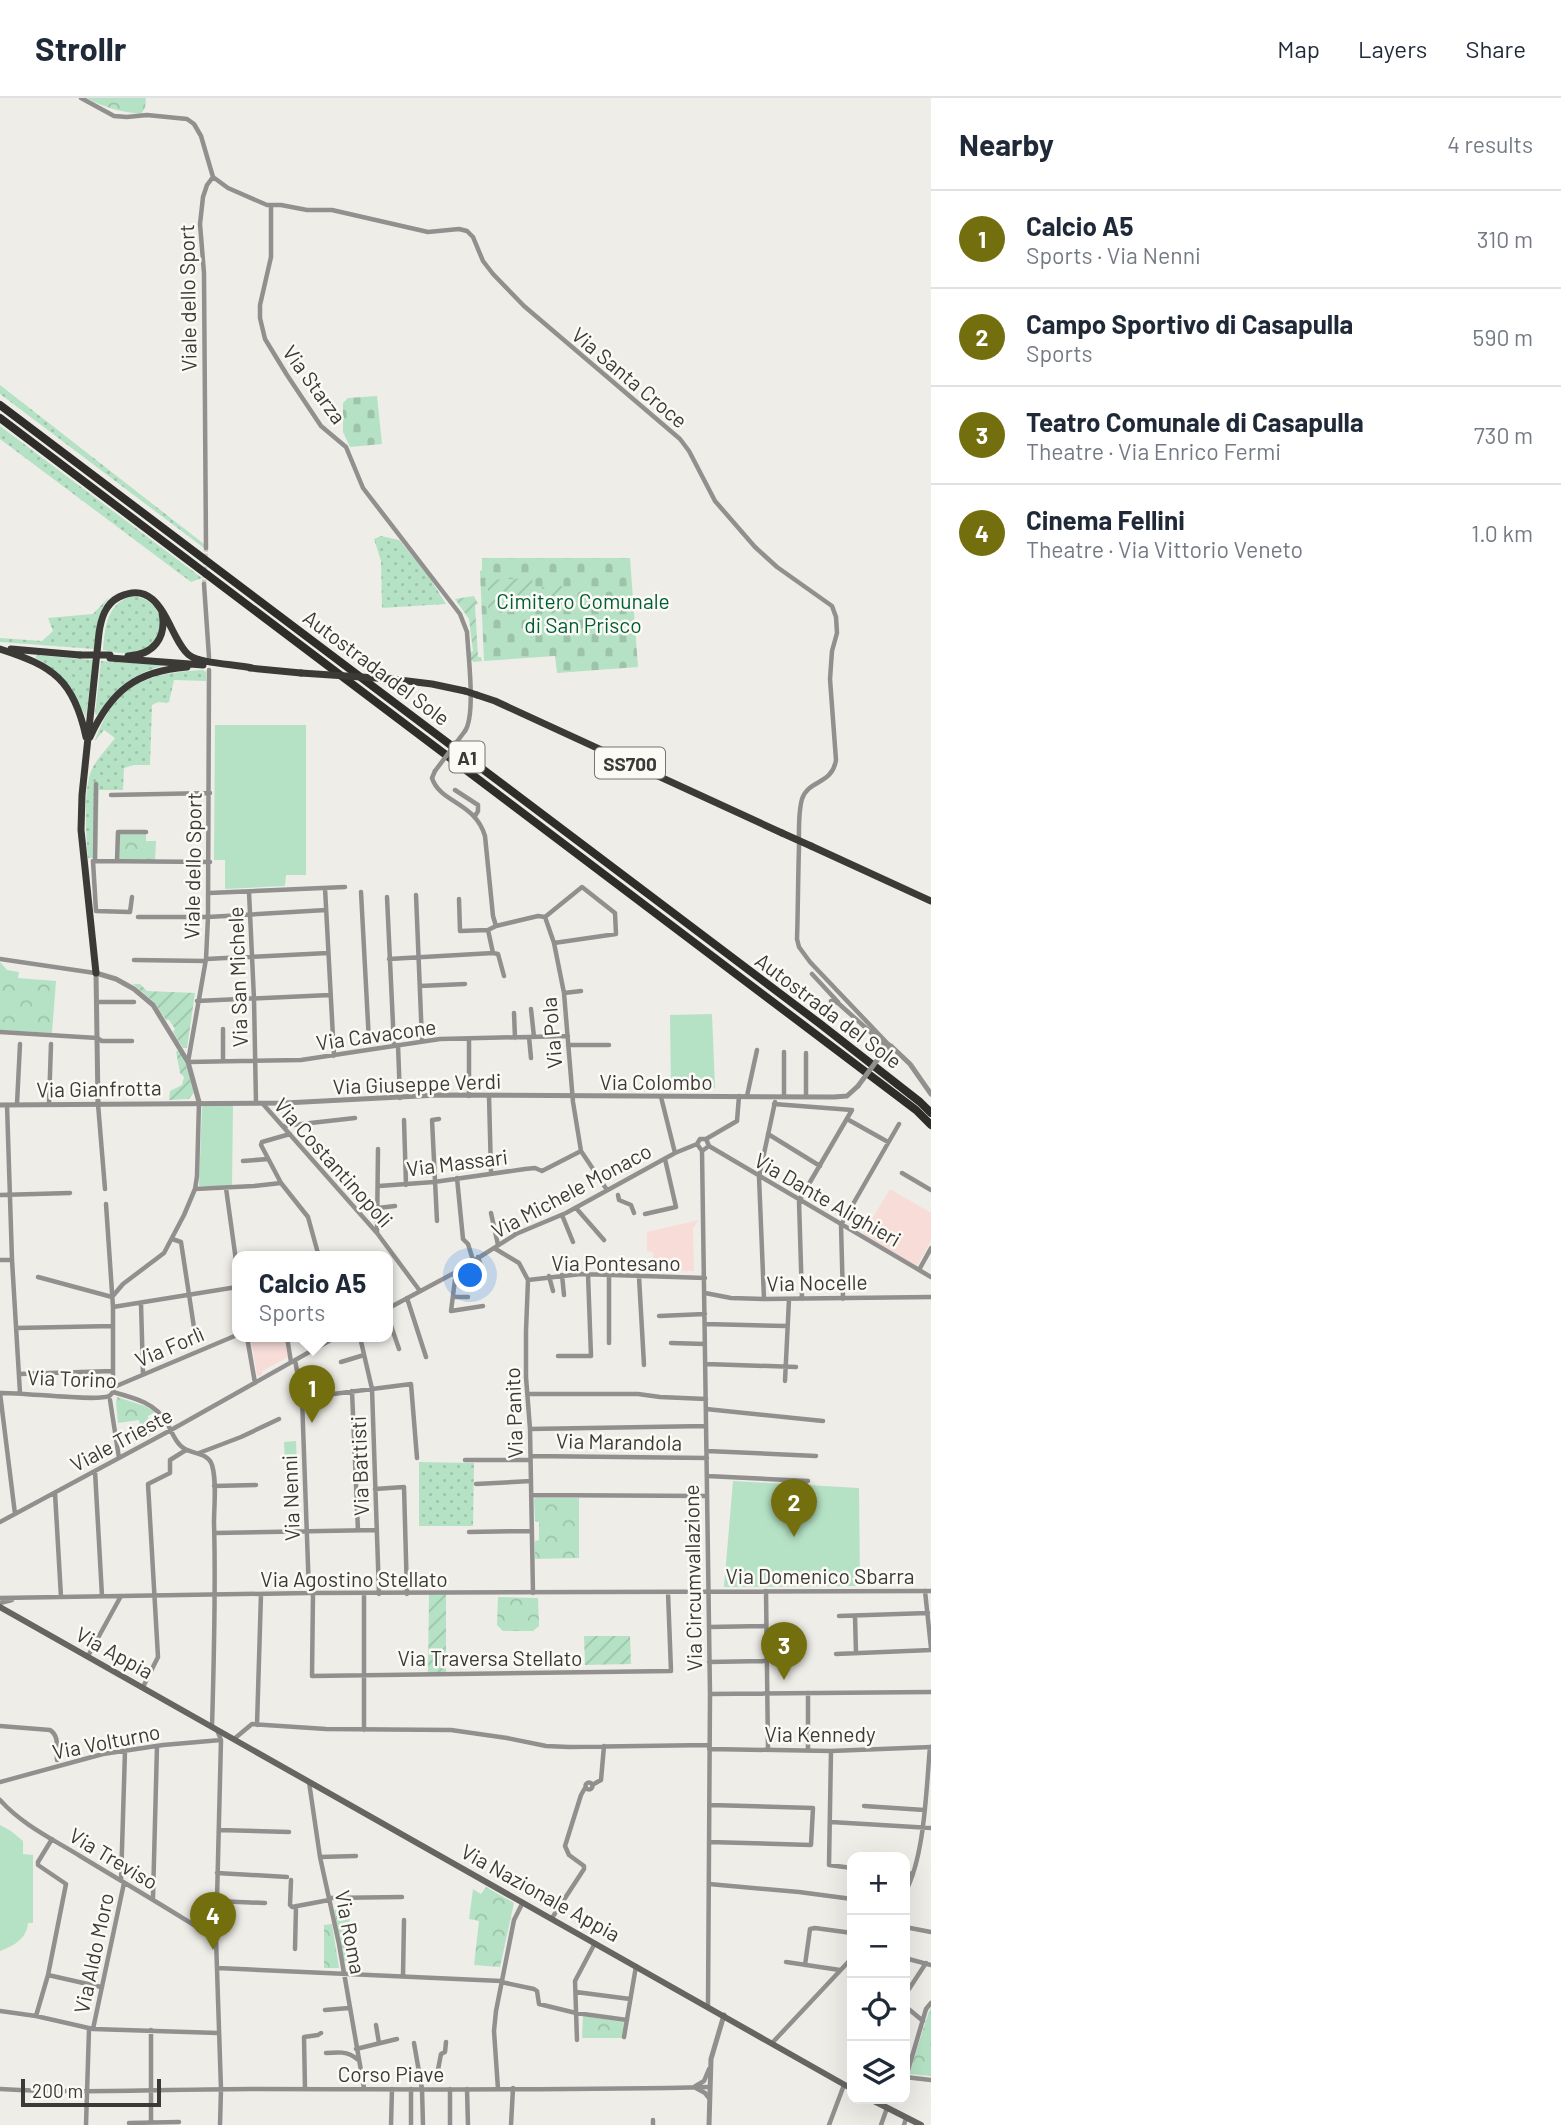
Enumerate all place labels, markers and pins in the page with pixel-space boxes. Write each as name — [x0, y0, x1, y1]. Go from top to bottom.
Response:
pin: 1 — [289, 1365, 335, 1423]
pin: 2 — [771, 1479, 817, 1537]
pin: 3 — [761, 1622, 807, 1680]
pin: 4 — [190, 1892, 236, 1950]

